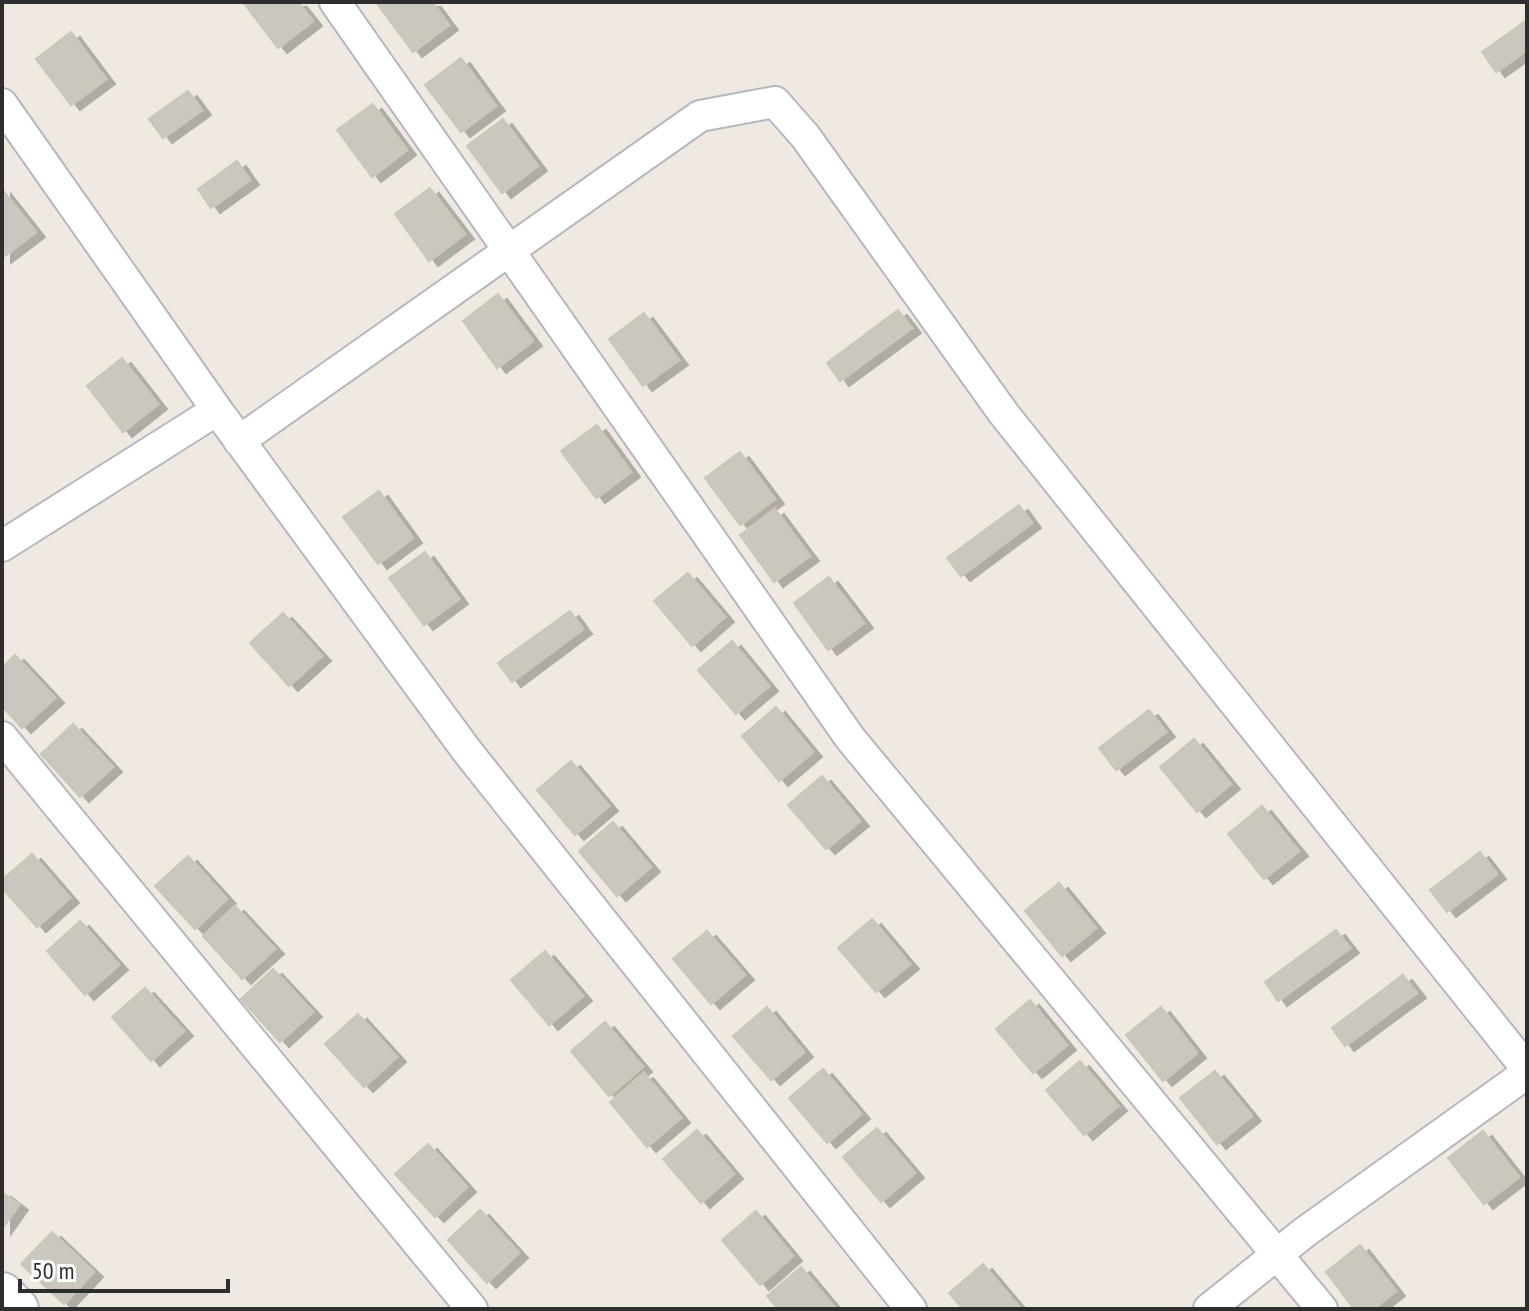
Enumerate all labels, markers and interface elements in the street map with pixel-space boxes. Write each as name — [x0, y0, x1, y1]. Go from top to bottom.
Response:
scale bar — [20, 1243, 228, 1293]
text: 50 m — [32, 1255, 74, 1286]

